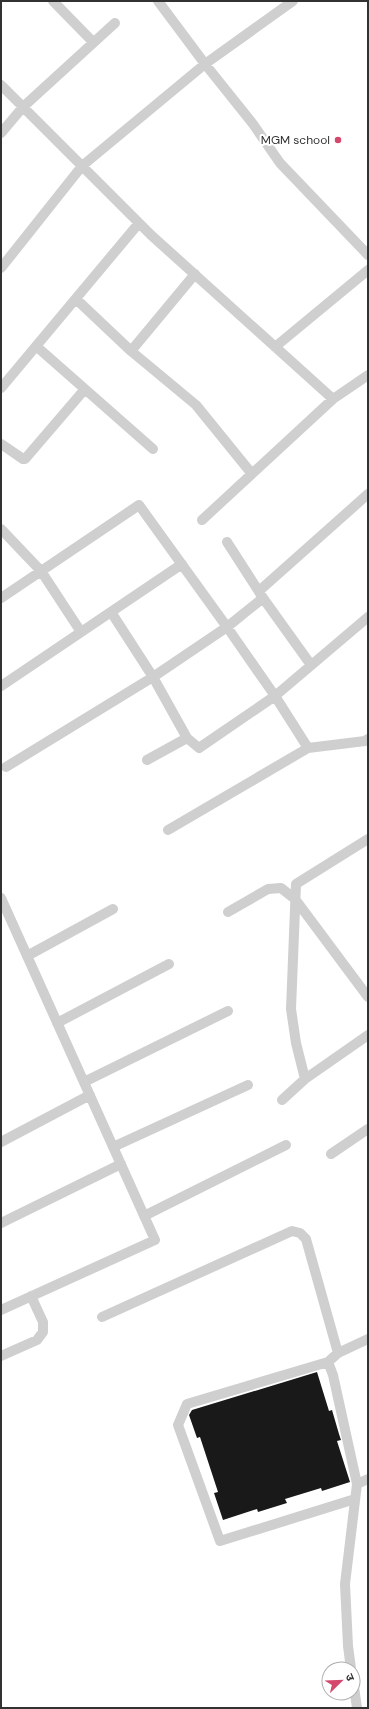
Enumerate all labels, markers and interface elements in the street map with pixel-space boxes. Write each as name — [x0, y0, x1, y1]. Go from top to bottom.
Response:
place label: MGM school — [261, 132, 330, 148]
marker: MGM school — [333, 135, 343, 145]
north arrow — [321, 1661, 361, 1701]
text: उ — [343, 1671, 358, 1683]

